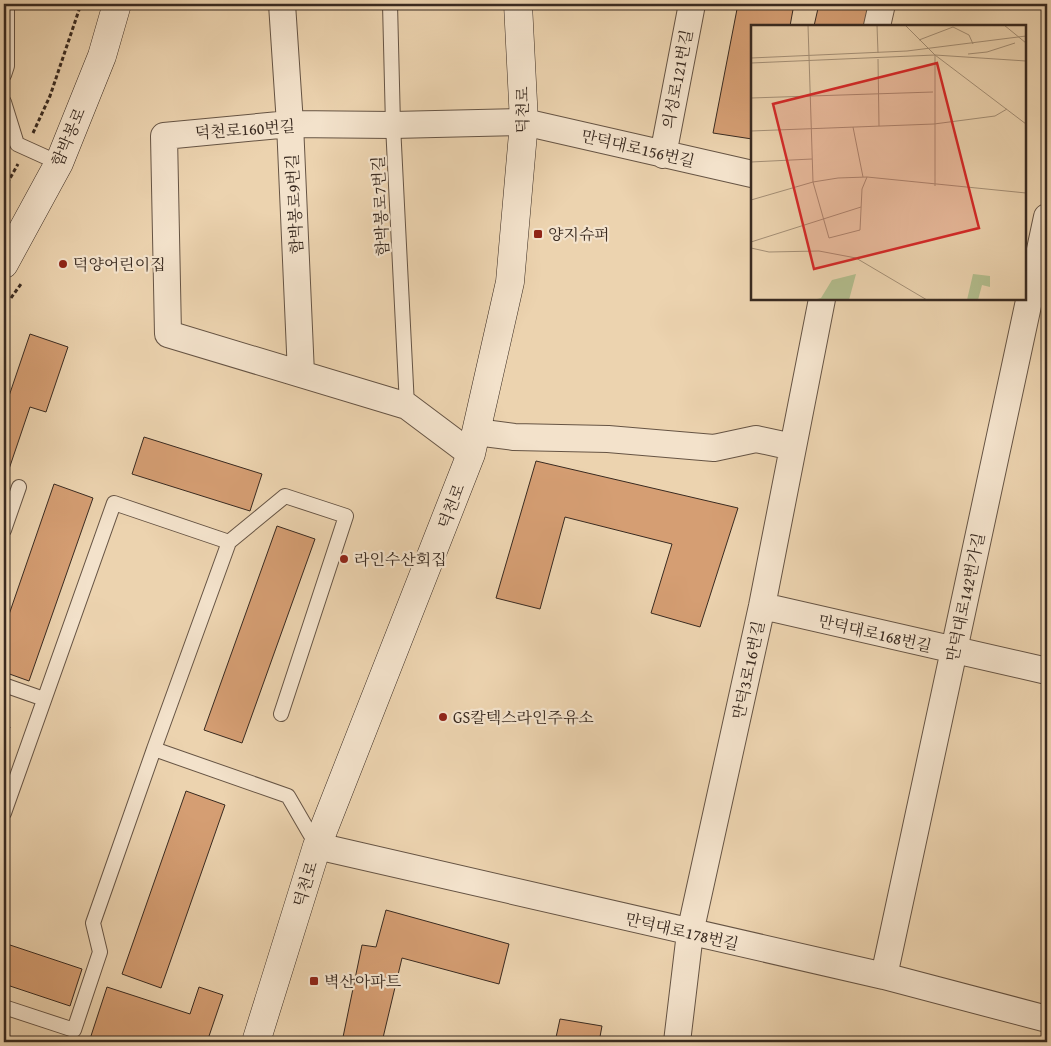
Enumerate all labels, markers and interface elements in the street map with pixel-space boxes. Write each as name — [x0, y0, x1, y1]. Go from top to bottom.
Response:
inset map — [751, 25, 1026, 300]
street label: 의성로121번길 — [656, 27, 698, 131]
street label: 덕천로 — [510, 86, 534, 133]
street label: 함박봉로 — [45, 103, 91, 170]
street label: 덕천로160번길 — [194, 114, 296, 144]
street label: 만덕대로156번길 — [579, 123, 697, 173]
street label: 함박봉로9번길 — [279, 153, 309, 255]
street label: 함박봉로7번길 — [365, 155, 395, 257]
place label: 양지슈퍼 — [548, 222, 610, 246]
marker: 양지슈퍼 — [532, 228, 544, 240]
place label: 덕양어린이집 — [73, 252, 166, 276]
marker: 덕양어린이집 — [57, 258, 69, 270]
street label: 덕천로 — [431, 480, 471, 532]
street label: 만덕대로142번가길 — [940, 530, 990, 664]
place label: 라인수산회집 — [354, 547, 447, 571]
marker: 라인수산회집 — [338, 553, 350, 565]
street label: 만덕대로168번길 — [816, 608, 934, 658]
street label: 만덕3로16번길 — [726, 618, 770, 722]
place label: GS칼텍스라인주유소 — [453, 705, 594, 729]
marker: GS칼텍스라인주유소 — [437, 711, 449, 723]
street label: 덕천로 — [287, 858, 323, 910]
street label: 만덕대로178번길 — [623, 906, 741, 956]
place label: 벽산아파트 — [324, 969, 402, 993]
marker: 벽산아파트 — [308, 975, 320, 987]

